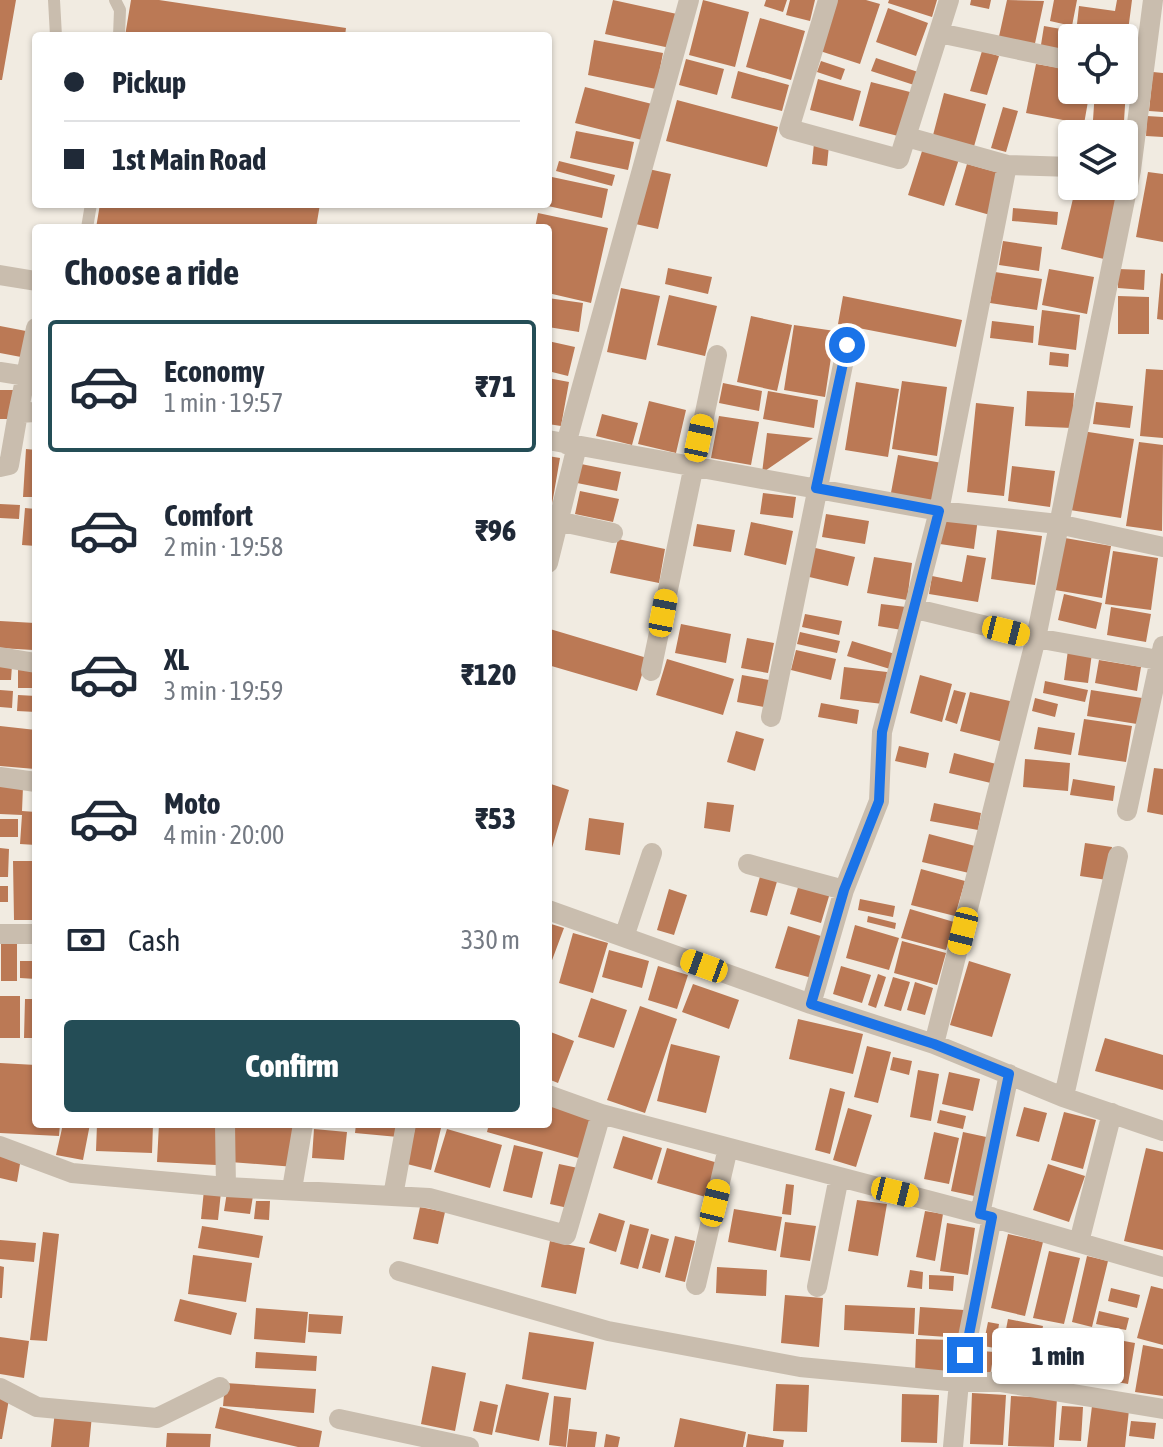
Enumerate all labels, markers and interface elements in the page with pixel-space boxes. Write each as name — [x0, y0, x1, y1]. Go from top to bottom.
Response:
map controls — [1058, 24, 1138, 200]
button: locate — [1058, 24, 1138, 104]
text: Pickup — [112, 65, 186, 99]
button: layers — [1058, 120, 1138, 200]
text: 1st Main Road — [112, 142, 266, 176]
text: Choose a ride — [64, 251, 239, 293]
route start — [829, 327, 865, 363]
icon: car — [68, 350, 140, 422]
text: Economy — [164, 354, 265, 388]
text: ₹71 — [475, 369, 516, 403]
text: 1 min · 19:57 — [164, 388, 283, 418]
car — [682, 412, 716, 464]
icon: car — [68, 494, 140, 566]
text: Comfort — [164, 498, 253, 532]
text: ₹96 — [475, 513, 516, 547]
text: 2 min · 19:58 — [164, 532, 283, 562]
car — [647, 587, 679, 639]
car — [980, 614, 1032, 648]
icon: car — [68, 638, 140, 710]
text: XL — [164, 642, 189, 676]
text: ₹120 — [461, 657, 516, 691]
text: 3 min · 19:59 — [164, 676, 283, 706]
icon: car — [68, 782, 140, 854]
text: Moto — [164, 786, 221, 820]
text: ₹53 — [475, 801, 516, 835]
text: 4 min · 20:00 — [164, 820, 284, 850]
car — [946, 905, 980, 957]
icon: cash — [64, 918, 108, 962]
text: Cash — [128, 923, 181, 957]
text: 330 m — [461, 925, 520, 955]
car — [677, 947, 731, 985]
button: Confirm — [64, 1020, 520, 1112]
car — [869, 1175, 921, 1209]
car — [698, 1177, 732, 1229]
callout: 1 min — [993, 1327, 1125, 1383]
route end — [947, 1337, 983, 1373]
text: 1 min — [1031, 1341, 1085, 1371]

